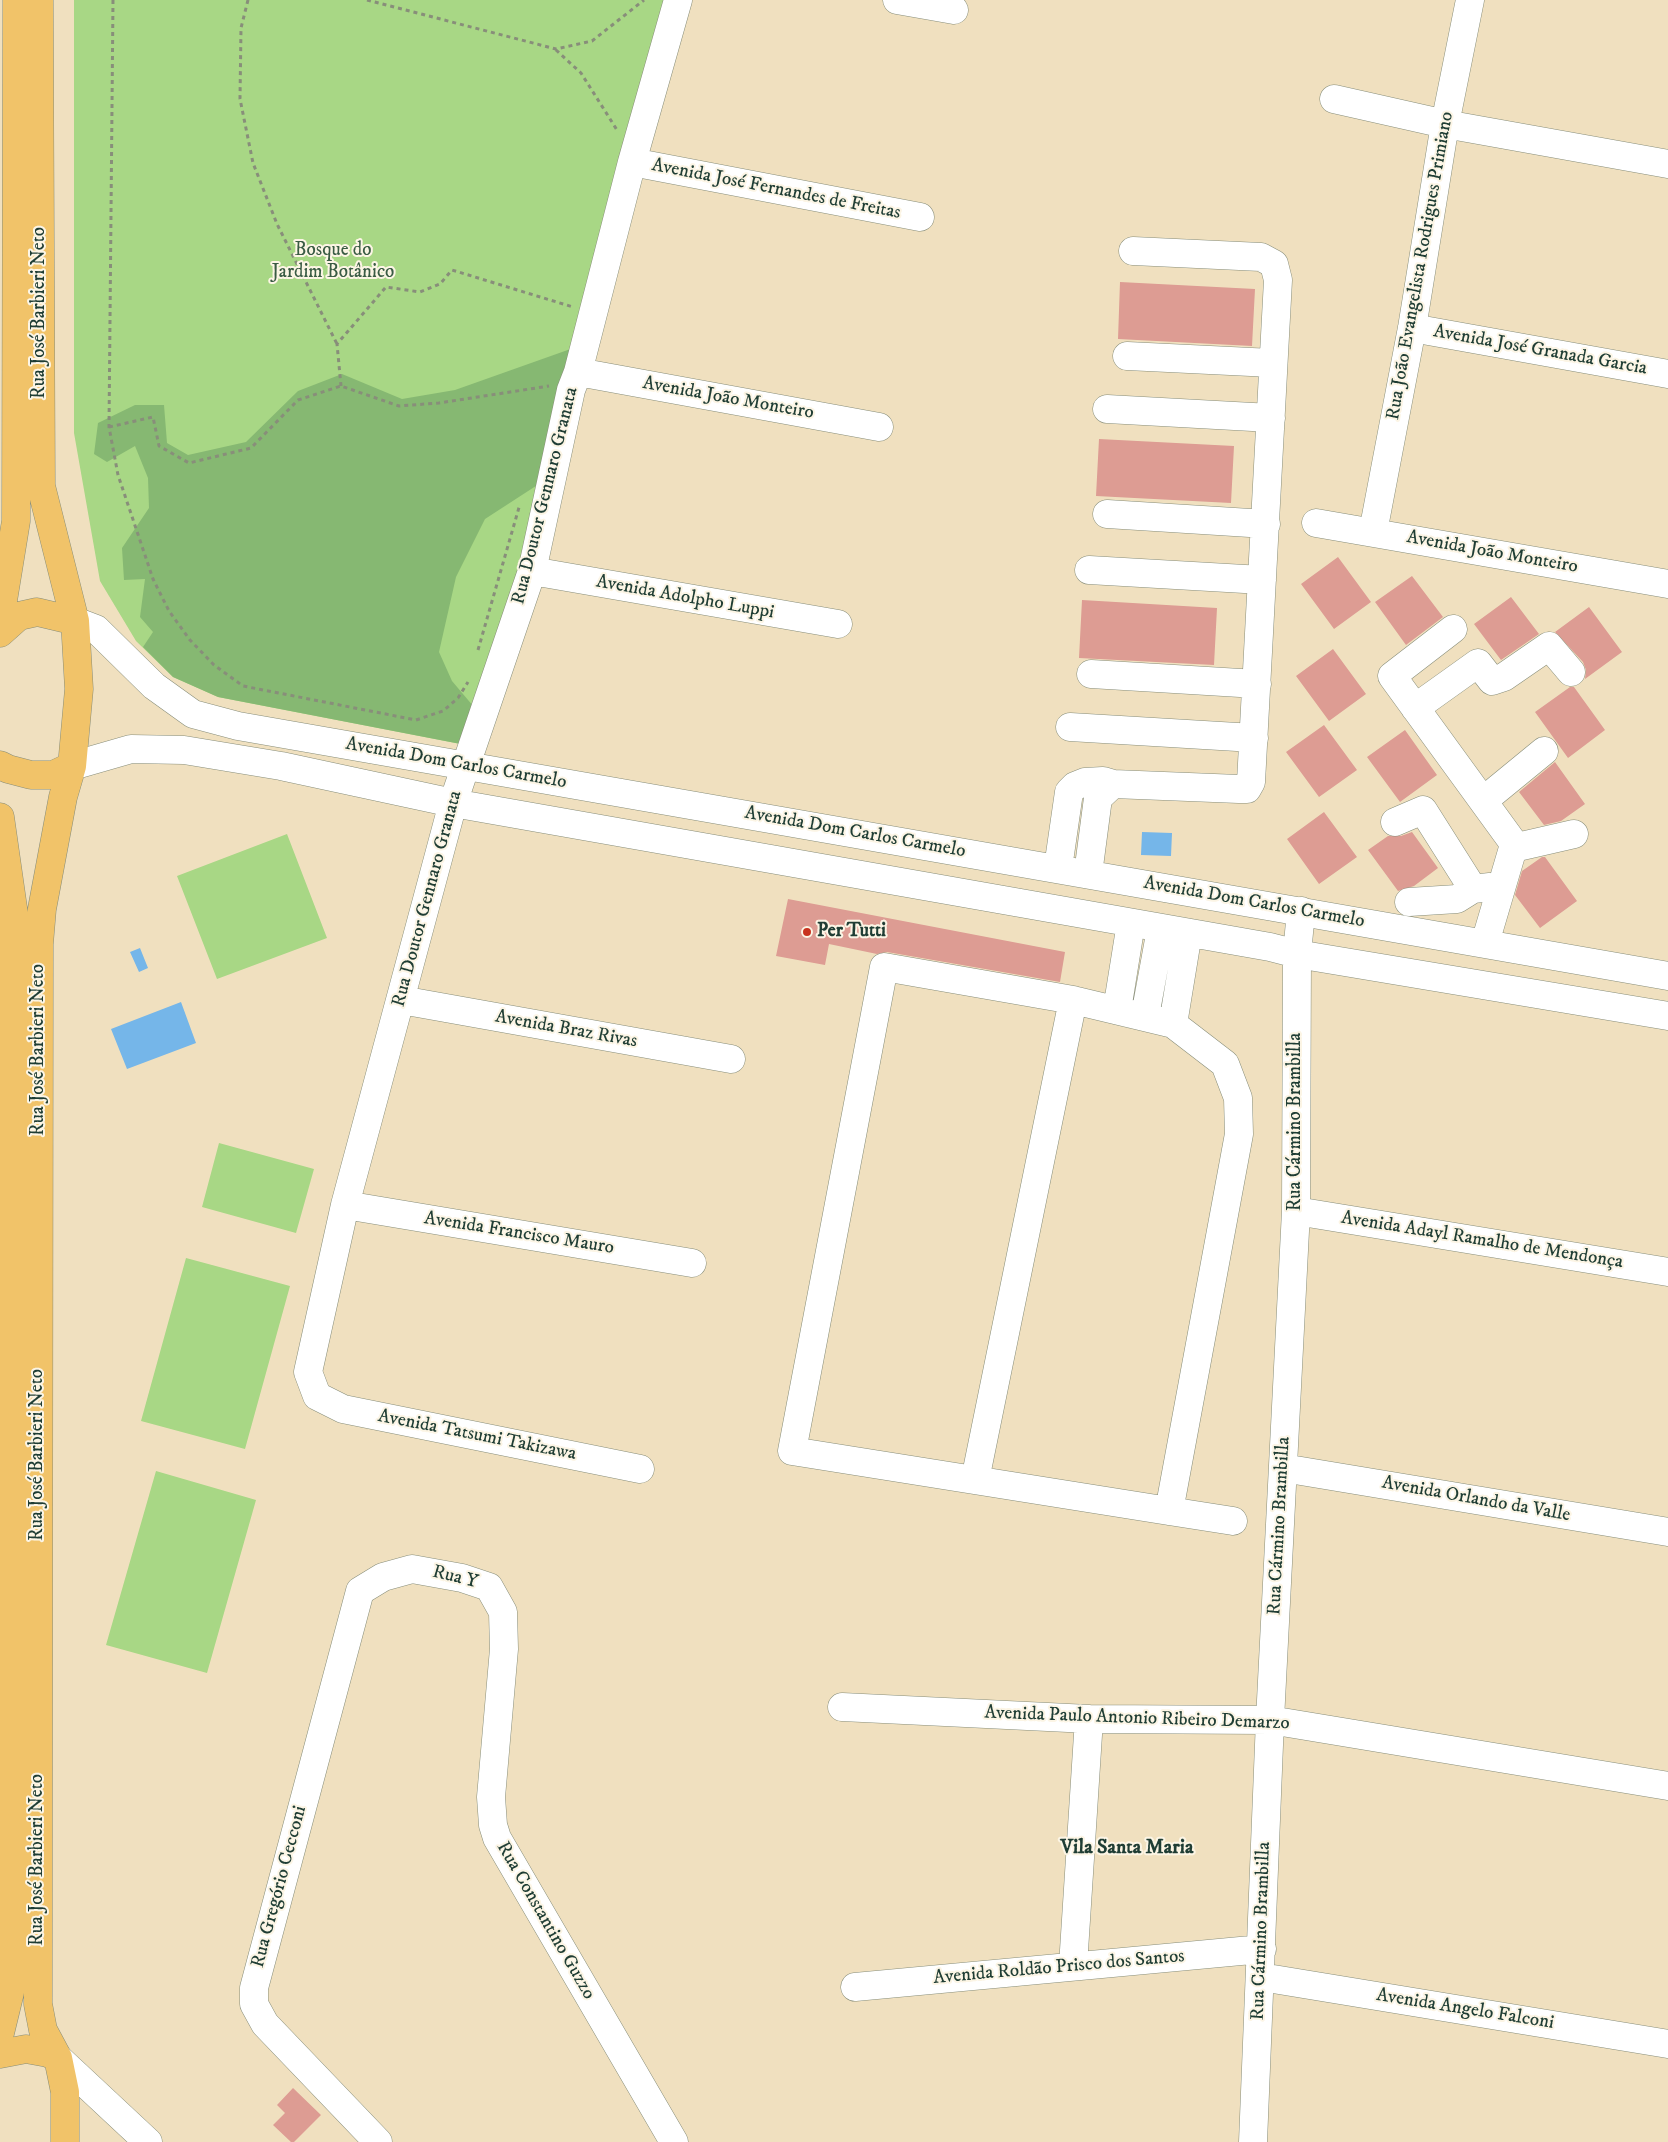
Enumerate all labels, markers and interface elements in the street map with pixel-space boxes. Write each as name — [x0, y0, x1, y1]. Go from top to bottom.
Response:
street label: Rua João Evangelista Rodrigues Primiano — [1383, 110, 1459, 422]
street label: Avenida José Fernandes de Freitas — [650, 155, 902, 225]
street label: Rua José Barbieri Neto — [29, 227, 51, 399]
park label: Bosque do Jardim Botânico — [272, 240, 394, 284]
street label: Avenida José Granada Garcia — [1431, 321, 1649, 381]
street label: Avenida João Monteiro — [641, 373, 815, 425]
street label: Rua Doutor Gennaro Granata — [508, 385, 584, 607]
street label: Avenida João Monteiro — [1405, 527, 1579, 579]
street label: Avenida Adolpho Luppi — [594, 571, 776, 625]
street label: Avenida Dom Carlos Carmelo — [344, 733, 568, 795]
street label: Rua Doutor Gennaro Granata — [388, 788, 468, 1010]
street label: Avenida Dom Carlos Carmelo — [743, 802, 967, 864]
street label: Avenida Dom Carlos Carmelo — [1142, 872, 1366, 934]
place label: Per Tutti — [817, 921, 886, 943]
marker: Per Tutti — [801, 926, 813, 938]
street label: Rua José Barbieri Neto — [28, 964, 50, 1136]
street label: Avenida Braz Rivas — [493, 1006, 639, 1054]
street label: Rua Cármino Brambilla — [1285, 1033, 1307, 1211]
street label: Avenida Adayl Ramalho de Mendonça — [1339, 1207, 1625, 1275]
street label: Avenida Francisco Mauro — [422, 1208, 616, 1260]
street label: Rua José Barbieri Neto — [27, 1369, 49, 1541]
street label: Avenida Tatsumi Takizawa — [376, 1406, 578, 1466]
street label: Rua Cármino Brambilla — [1264, 1436, 1296, 1616]
street label: Avenida Orlando da Valle — [1380, 1472, 1572, 1528]
street label: Rua Y — [430, 1561, 480, 1595]
street label: Avenida Paulo Antonio Ribeiro Demarzo — [984, 1702, 1290, 1736]
street label: Rua José Barbieri Neto — [27, 1774, 49, 1946]
street label: Rua Gregório Cecconi — [247, 1803, 313, 1971]
district label: Vila Santa Maria — [1061, 1837, 1193, 1861]
street label: Rua Constantino Guzzo — [491, 1838, 599, 2004]
street label: Rua Cármino Brambilla — [1247, 1841, 1277, 2021]
street label: Avenida Roldão Prisco dos Santos — [932, 1946, 1186, 1990]
street label: Avenida Angelo Falconi — [1375, 1985, 1555, 2035]

